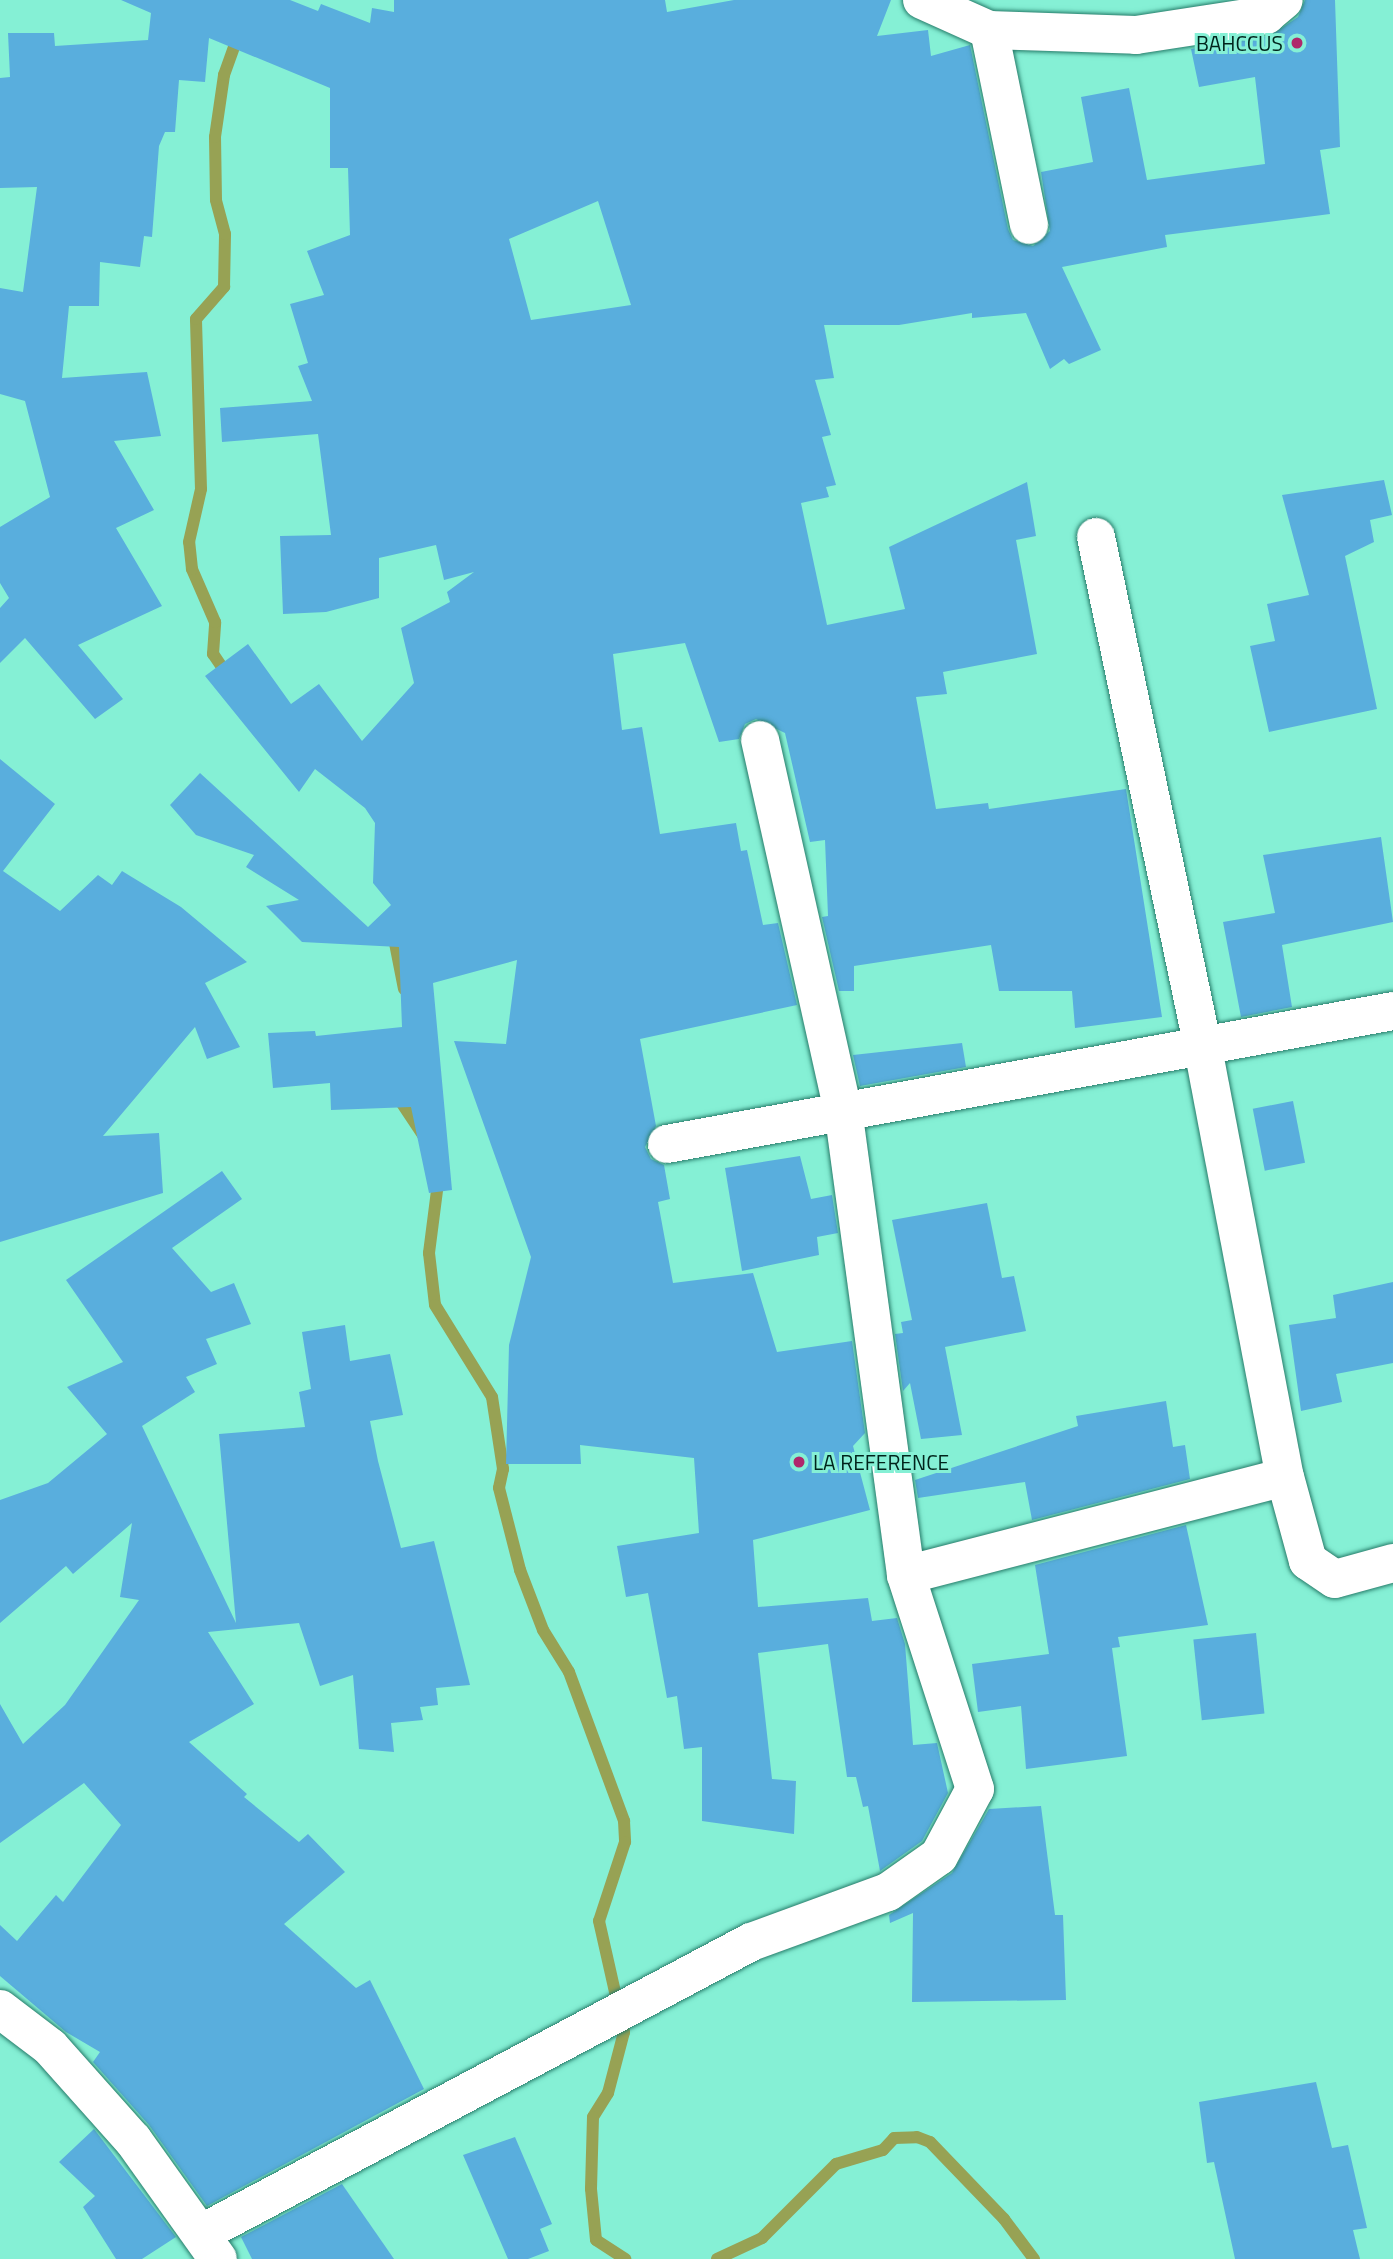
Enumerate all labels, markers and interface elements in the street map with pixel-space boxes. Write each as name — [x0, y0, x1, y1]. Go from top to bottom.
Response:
place label: BAHCCUS — [1196, 30, 1283, 56]
marker: BAHCCUS — [1289, 35, 1305, 51]
place label: LA REFERENCE — [813, 1449, 949, 1475]
marker: LA REFERENCE — [791, 1454, 807, 1470]

